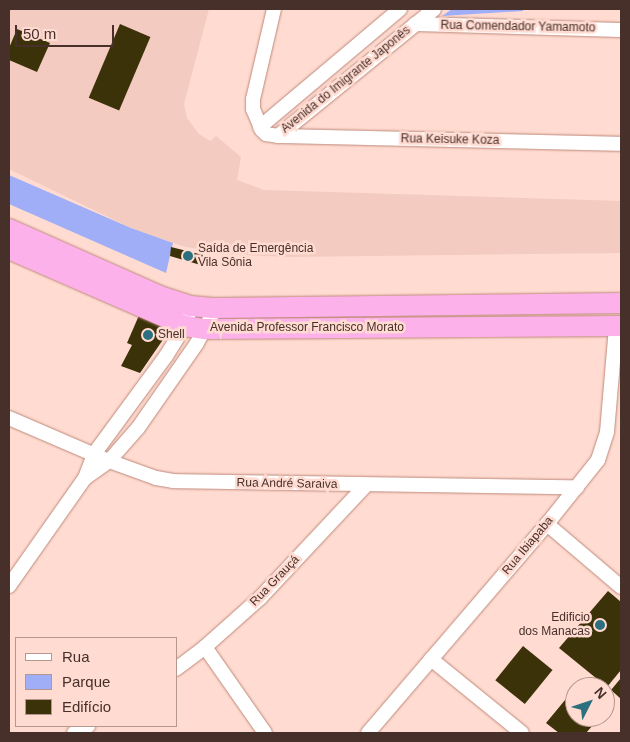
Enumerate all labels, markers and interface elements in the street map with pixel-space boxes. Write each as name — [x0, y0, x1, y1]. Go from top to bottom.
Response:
scale bar — [18, 15, 116, 47]
street label: Rua Comendador Yamamoto — [440, 18, 596, 36]
street label: Avenida do Imigrante Japonês — [279, 23, 413, 137]
text: 50 m — [23, 25, 56, 42]
street label: Rua Keisuke Koza — [401, 132, 499, 148]
place label: Saída de Emergência Vila Sônia — [198, 242, 313, 270]
marker: Saída de Emergência Vila Sônia — [182, 250, 194, 262]
street label: Avenida Professor Francisco Morato — [210, 321, 404, 335]
place label: Shell — [158, 328, 185, 342]
marker: Shell — [142, 329, 154, 341]
street label: Rua André Saraiva — [236, 476, 338, 492]
street label: Rua Ibiapaba — [500, 514, 556, 578]
street label: Rua Grauçá — [247, 553, 303, 609]
place label: Edificio dos Manacas — [519, 611, 590, 639]
marker: Edificio dos Manacas — [594, 619, 606, 631]
legend — [15, 637, 178, 727]
text: Rua — [62, 648, 90, 665]
text: Parque — [62, 673, 110, 690]
north arrow — [565, 677, 615, 727]
text: N — [591, 684, 610, 702]
text: Edifício — [62, 698, 111, 715]

